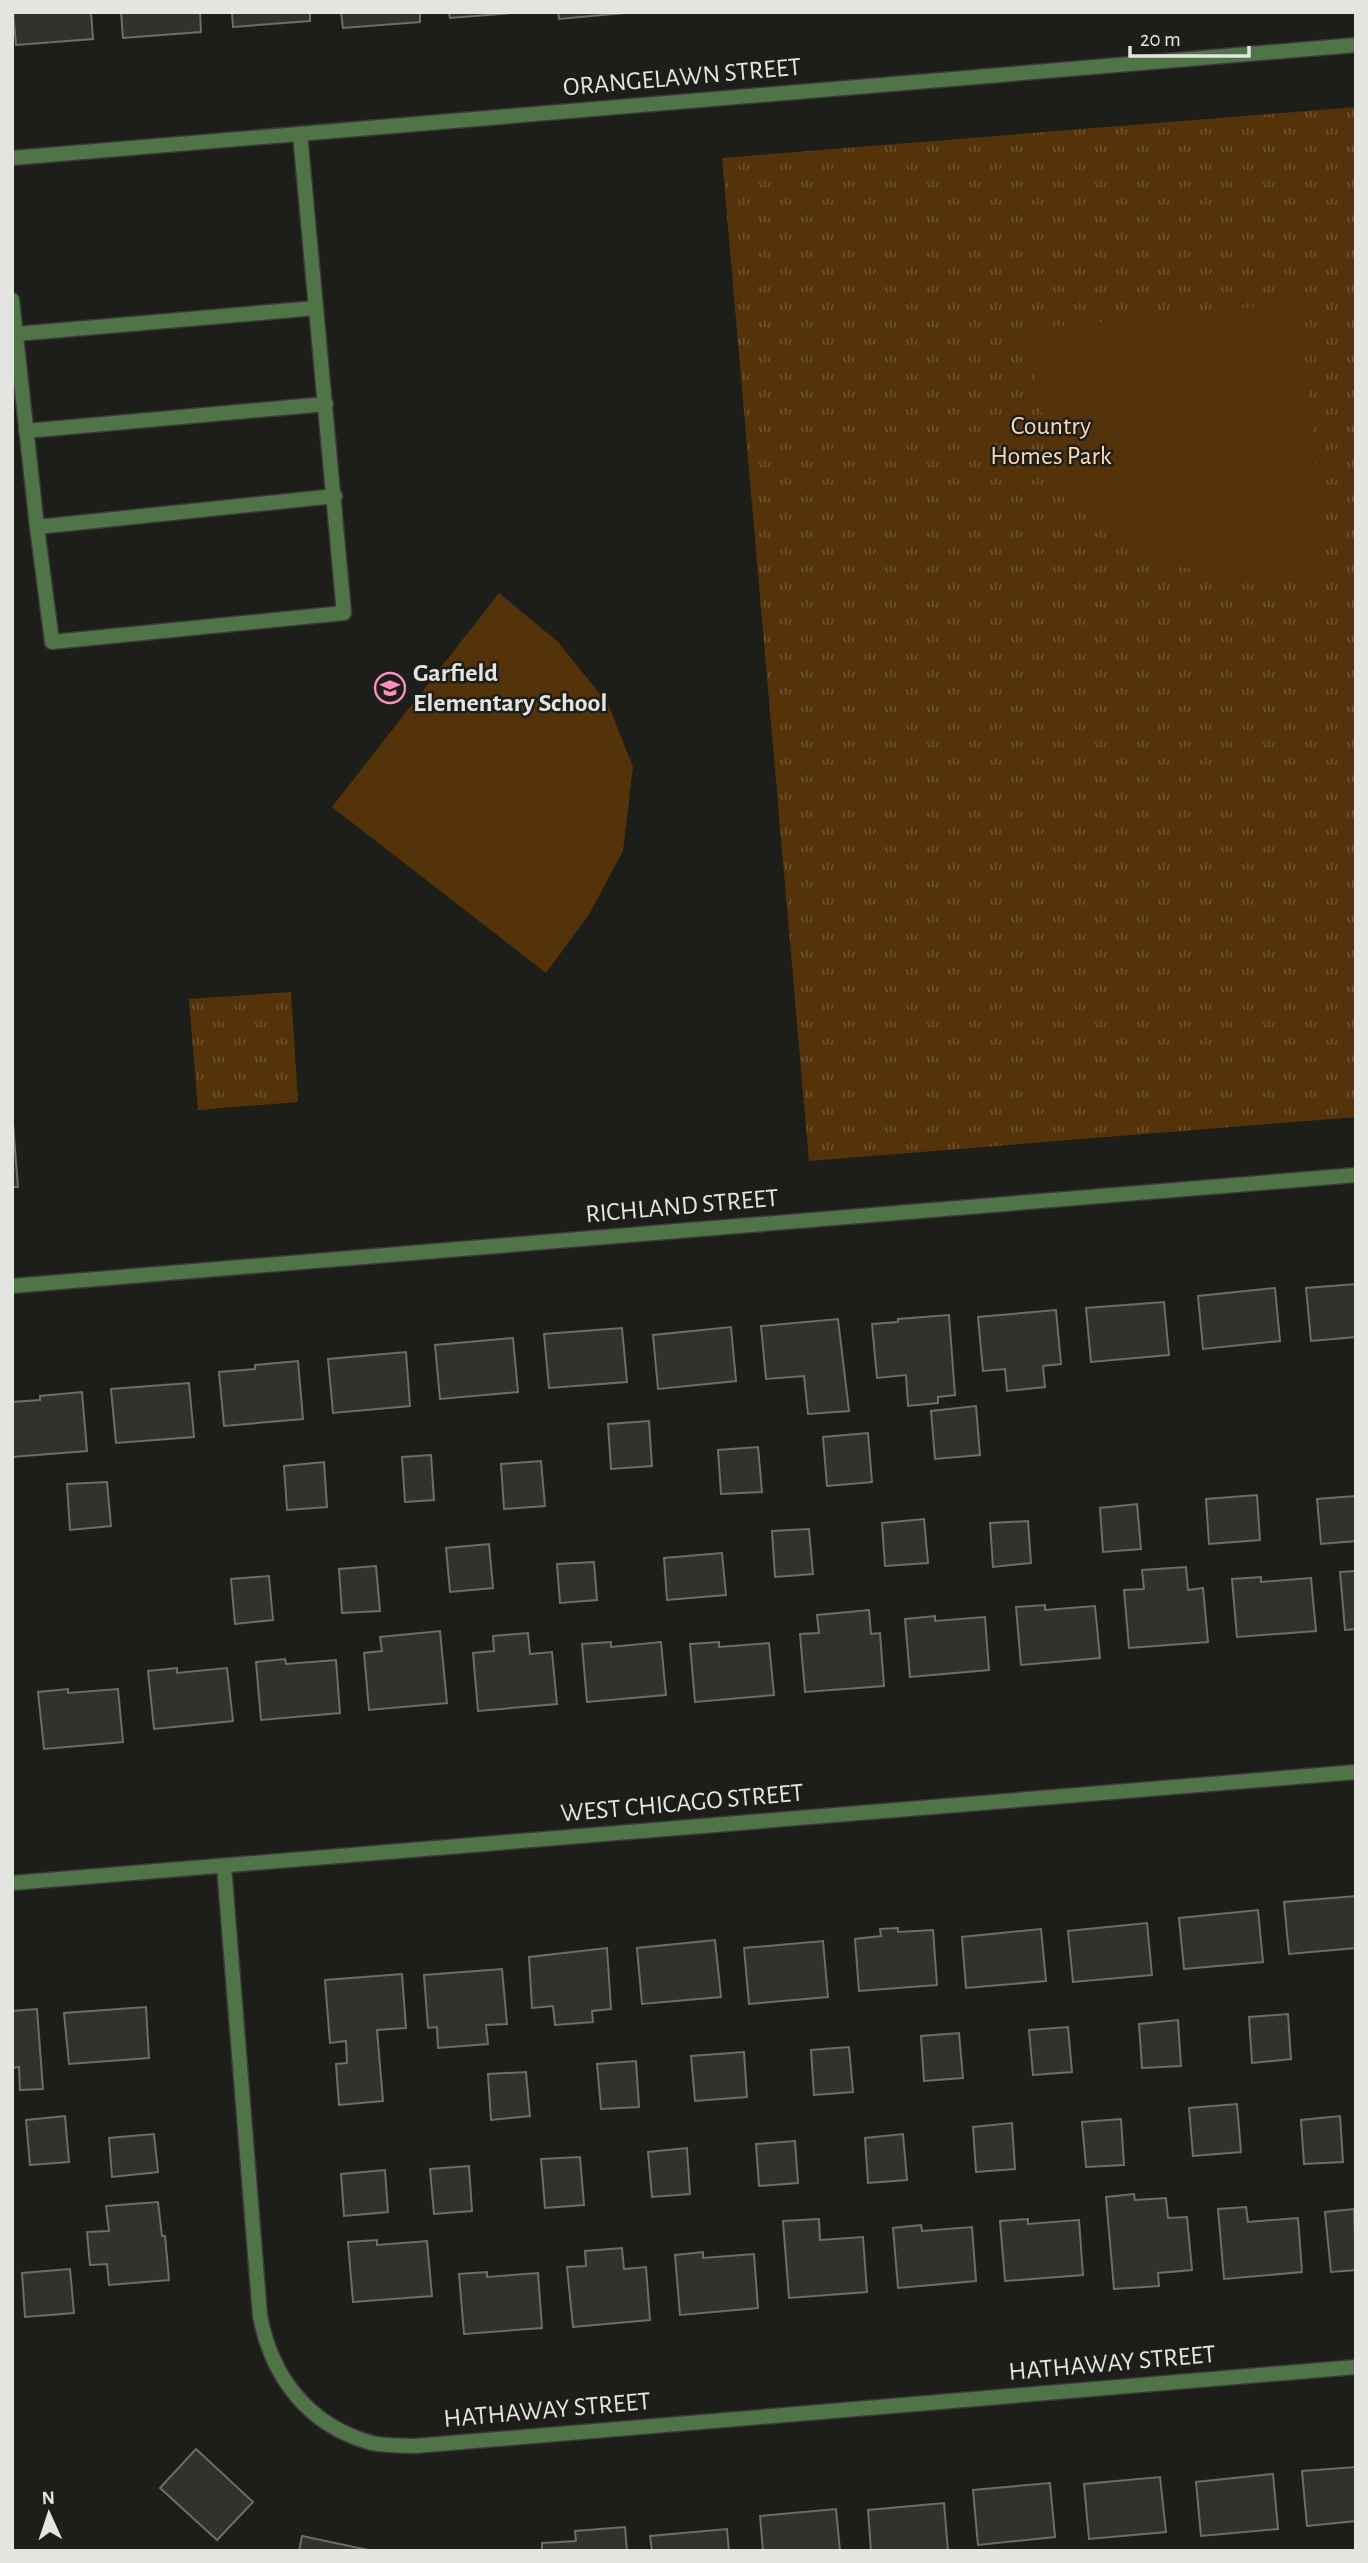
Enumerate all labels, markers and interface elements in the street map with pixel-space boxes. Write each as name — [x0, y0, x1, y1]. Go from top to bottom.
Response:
scale bar — [1130, 14, 1249, 58]
text: 20 m — [1140, 29, 1181, 50]
street label: ORANGELAWN STREET — [562, 54, 802, 100]
park label: Country Homes Park — [990, 413, 1112, 469]
place label: Garfield Elementary School — [413, 660, 607, 716]
school or university icon: Garfield Elementary School — [373, 671, 407, 705]
street label: RICHLAND STREET — [584, 1185, 780, 1227]
street label: WEST CHICAGO STREET — [559, 1779, 805, 1827]
street label: HATHAWAY STREET — [1007, 2341, 1217, 2385]
street label: HATHAWAY STREET — [442, 2388, 652, 2432]
north arrow — [14, 2479, 84, 2549]
text: N — [41, 2489, 55, 2508]

